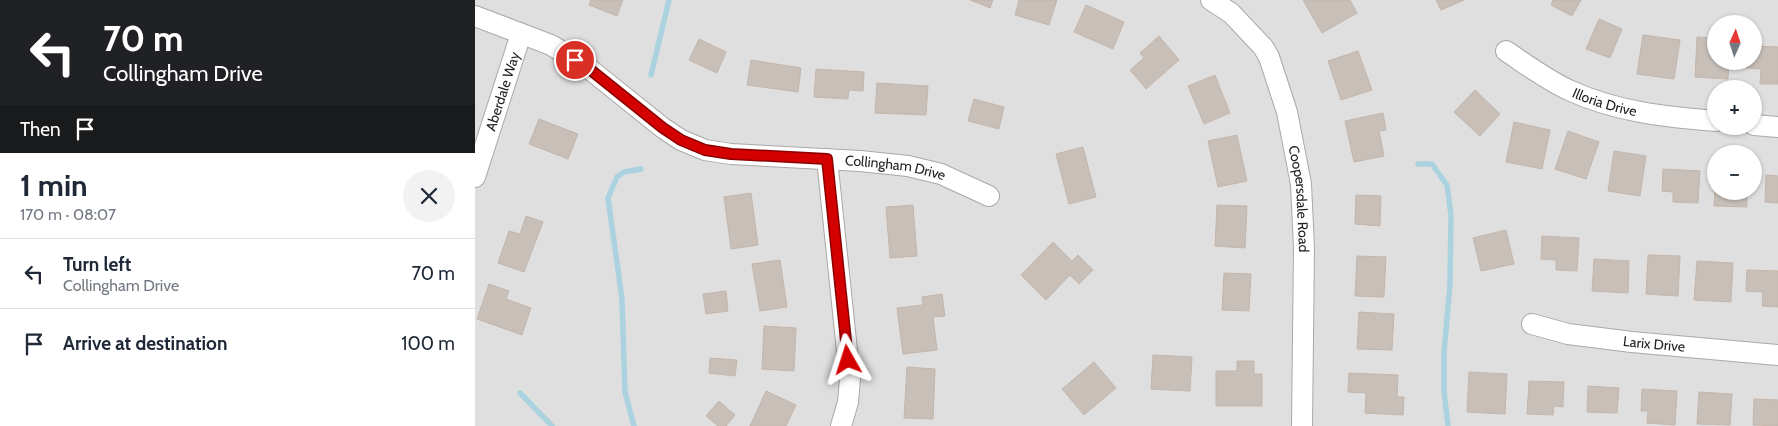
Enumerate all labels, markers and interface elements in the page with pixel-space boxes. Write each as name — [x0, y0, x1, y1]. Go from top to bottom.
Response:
north arrow — [1707, 15, 1763, 70]
map controls — [1707, 15, 1762, 200]
text: 70 m — [103, 17, 184, 60]
icon: left — [20, 20, 85, 85]
pin — [554, 39, 596, 81]
icon: arrive — [561, 46, 589, 74]
street label: Aberdale Way — [481, 49, 524, 133]
text: Collingham Drive — [103, 60, 263, 87]
button: + — [1707, 80, 1762, 135]
street label: Illoria Drive — [1570, 84, 1638, 120]
icon: arrive — [71, 115, 99, 143]
text: Then — [20, 118, 61, 141]
street label: Coopersdale Road — [1285, 144, 1313, 252]
button: − — [1707, 145, 1762, 200]
street label: Collingham Drive — [845, 151, 949, 184]
text: 1 min — [20, 167, 88, 204]
button: close — [403, 170, 455, 222]
text: 170 m · 08:07 — [20, 205, 116, 224]
text: Turn left — [63, 253, 131, 276]
icon: left — [20, 260, 48, 288]
text: 70 m — [411, 262, 455, 285]
text: Collingham Drive — [63, 276, 179, 295]
icon: arrive — [20, 330, 48, 358]
text: Arrive at destination — [63, 332, 227, 355]
text: 100 m — [401, 332, 455, 355]
street label: Larix Drive — [1622, 332, 1686, 356]
position arrow — [821, 333, 873, 385]

